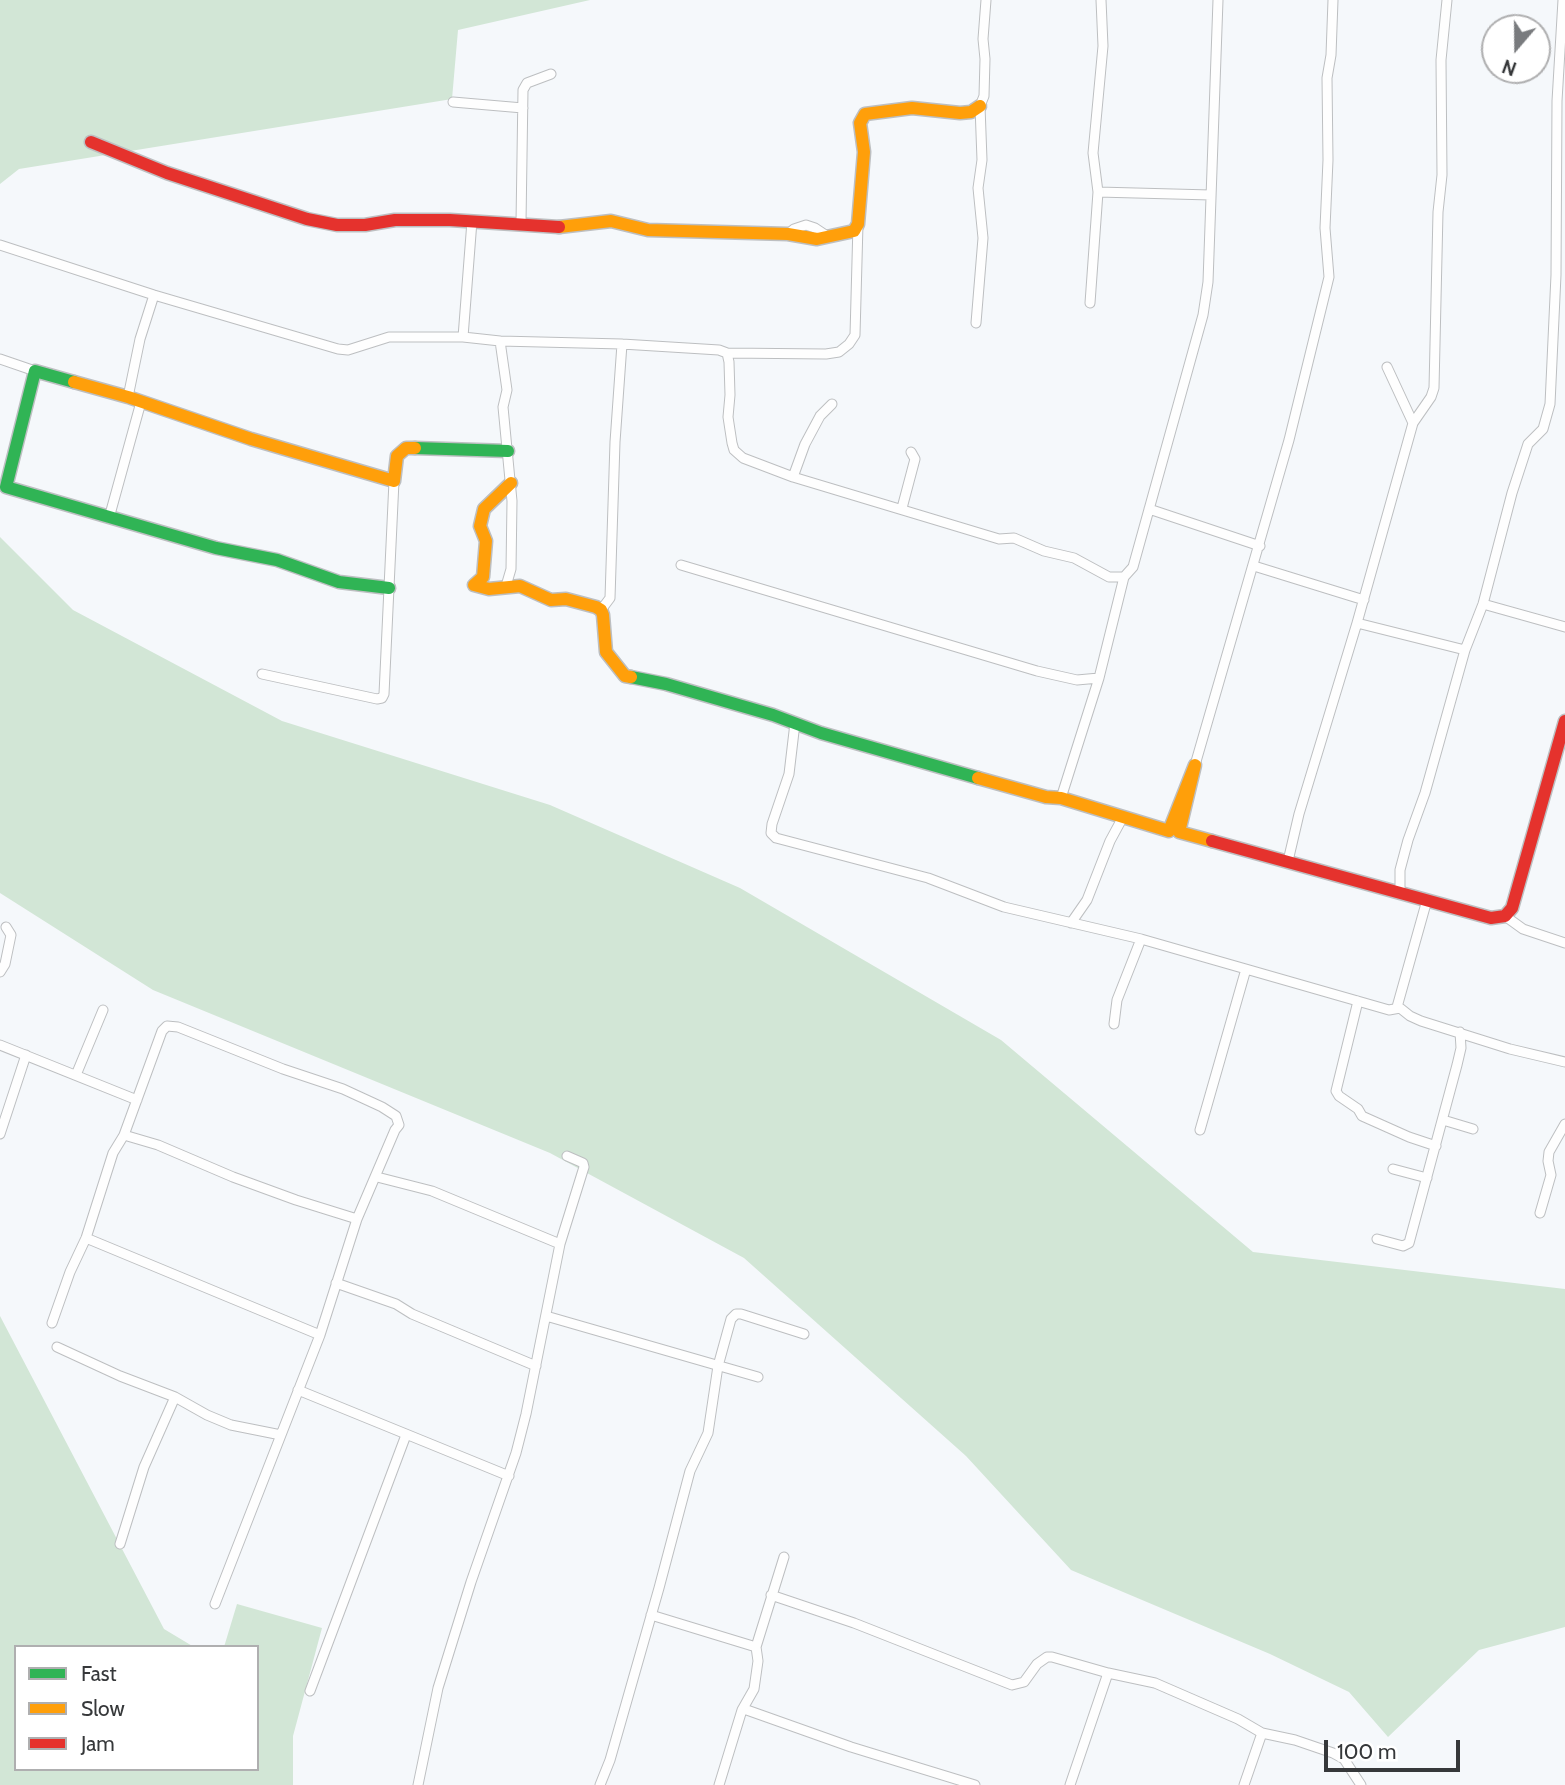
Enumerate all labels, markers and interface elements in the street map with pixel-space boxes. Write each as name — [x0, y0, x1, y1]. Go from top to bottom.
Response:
north arrow — [1481, 14, 1551, 84]
text: N — [1499, 54, 1520, 80]
legend — [14, 1645, 259, 1771]
text: Fast — [81, 1661, 117, 1686]
text: Slow — [81, 1696, 125, 1721]
scale bar — [1327, 1726, 1464, 1770]
text: Jam — [81, 1731, 115, 1756]
text: 100 m — [1337, 1739, 1396, 1764]

